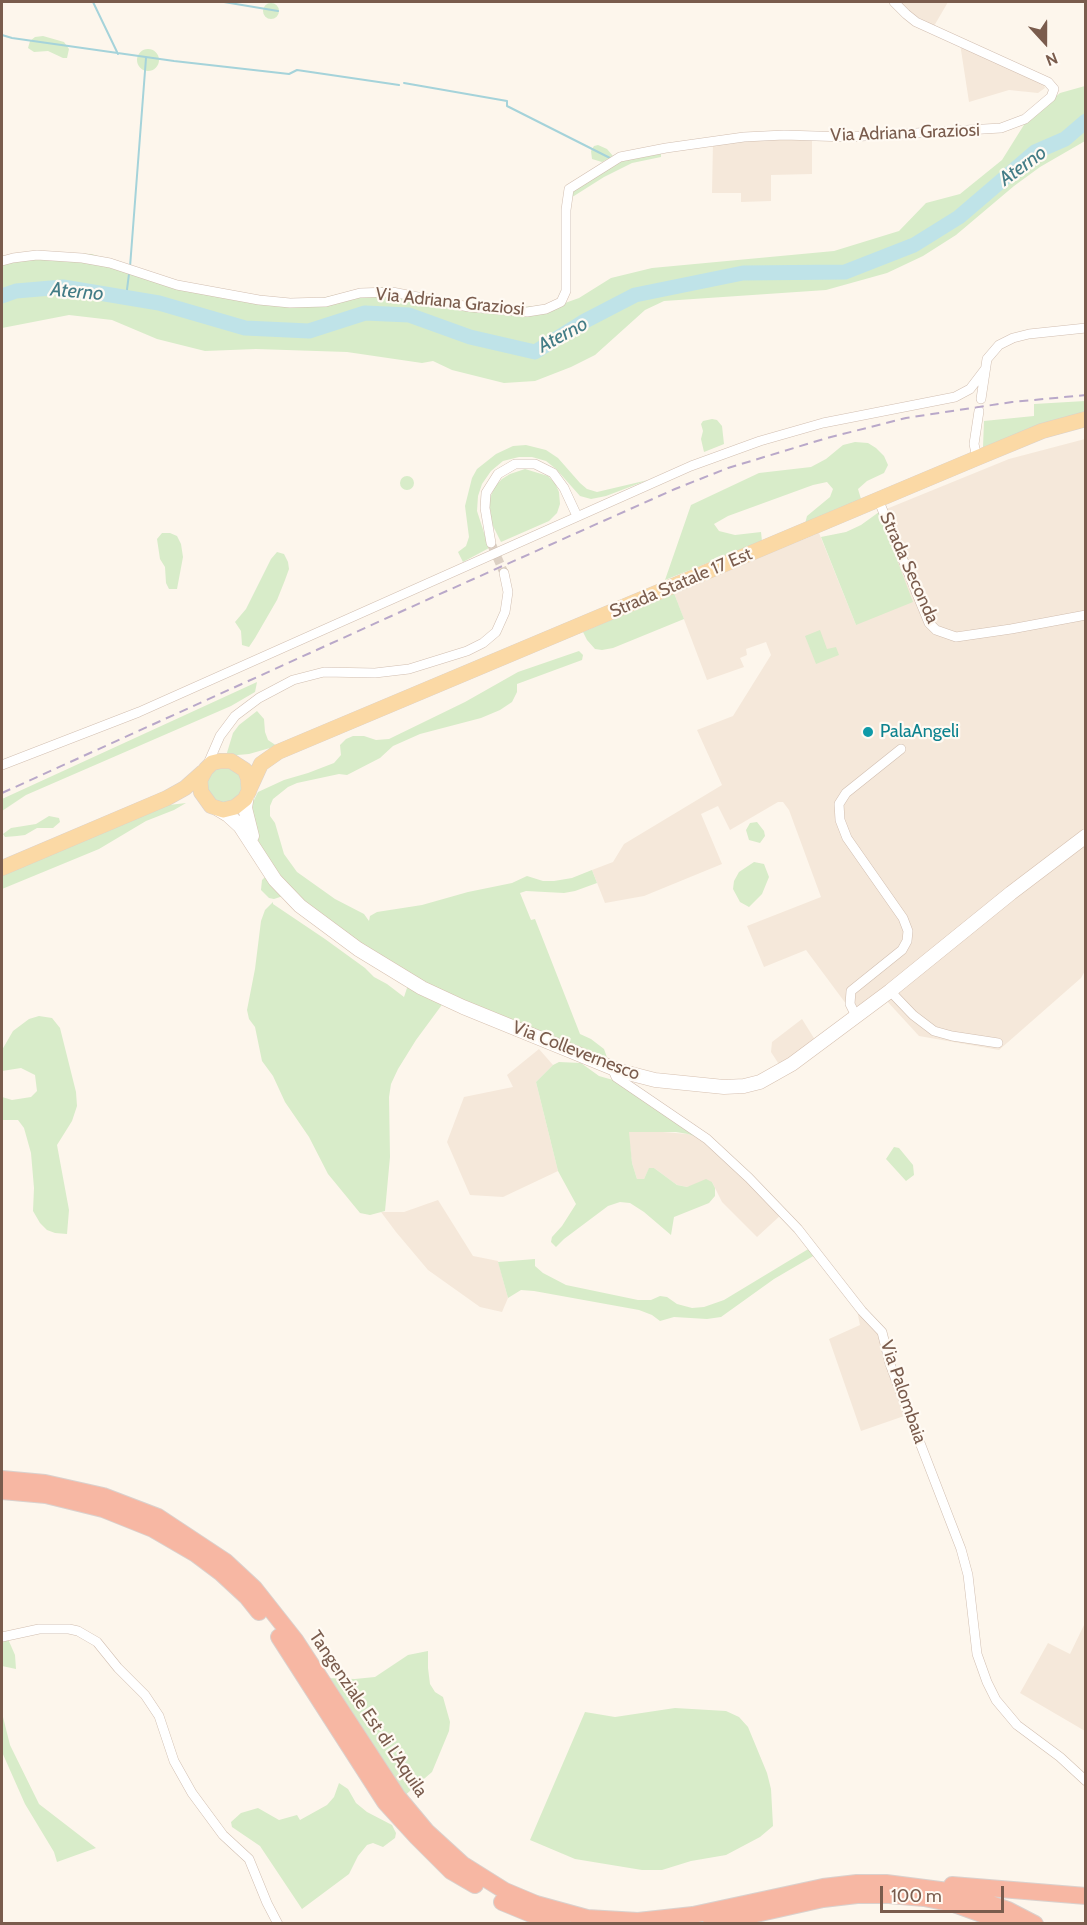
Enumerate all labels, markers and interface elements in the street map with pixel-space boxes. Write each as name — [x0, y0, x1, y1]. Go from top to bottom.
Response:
north arrow — [1015, 12, 1075, 72]
text: N — [1043, 48, 1060, 70]
street label: Via Adriana Graziosi — [830, 120, 980, 146]
water label: Aterno — [995, 141, 1051, 191]
water label: Aterno — [50, 278, 104, 306]
street label: Via Adriana Graziosi — [374, 283, 526, 321]
water label: Aterno — [534, 312, 592, 358]
street label: Strada Seconda — [875, 509, 943, 627]
street label: Strada Statale 17 Est — [607, 543, 755, 623]
place label: PalaAngeli — [880, 721, 959, 743]
marker: PalaAngeli — [861, 725, 875, 739]
street label: Via Collevernesco — [509, 1017, 643, 1085]
street label: Via Palombaia — [875, 1337, 931, 1447]
street label: Tangenziale Est di L'Aquila — [304, 1627, 432, 1801]
scale bar — [883, 1874, 1008, 1912]
text: 100 m — [891, 1885, 942, 1907]

